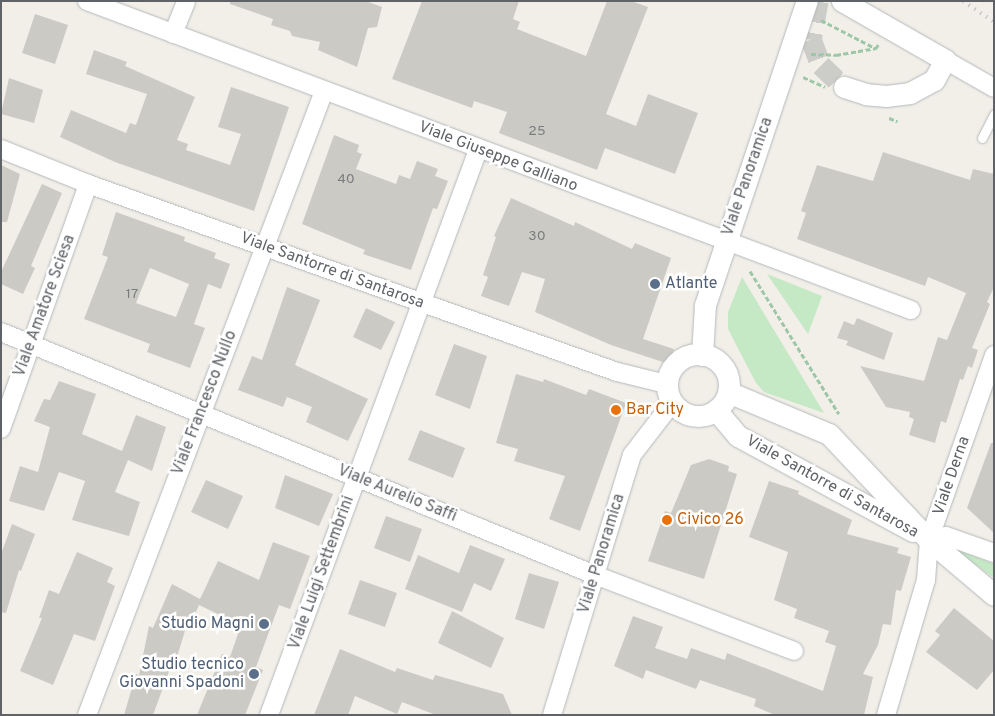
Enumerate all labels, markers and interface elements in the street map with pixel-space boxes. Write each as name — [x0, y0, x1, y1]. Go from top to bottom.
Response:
street label: Viale Panoramica — [719, 115, 777, 239]
street label: Viale Giuseppe Galliano — [416, 118, 580, 196]
house number: 25 — [528, 124, 546, 140]
house number: 40 — [337, 172, 355, 188]
street label: Viale Santorre di Santarosa — [237, 229, 427, 313]
house number: 30 — [528, 229, 546, 245]
street label: Viale Amatore Sciesa — [10, 232, 80, 380]
place label: Atlante — [665, 274, 717, 294]
marker: Atlante — [649, 278, 661, 290]
house number: 17 — [126, 287, 138, 303]
street label: Viale Francesco Nullo — [169, 328, 241, 478]
place label: Bar City — [626, 400, 684, 420]
marker: Bar City — [610, 404, 622, 416]
street label: Viale Santorre di Santarosa — [742, 432, 922, 542]
street label: Viale Derna — [929, 434, 975, 518]
street label: Viale Aurelio Saffi — [334, 461, 460, 527]
street label: Viale Panoramica — [575, 492, 629, 616]
street label: Viale Luigi Settembrini — [285, 493, 359, 653]
place label: Civico 26 — [677, 510, 744, 530]
marker: Civico 26 — [661, 514, 673, 526]
place label: Studio Magni — [161, 614, 254, 634]
marker: Studio Magni — [258, 618, 270, 630]
place label: Studio tecnico Giovanni Spadoni — [119, 655, 244, 693]
marker: Studio tecnico Giovanni Spadoni — [248, 668, 260, 680]

